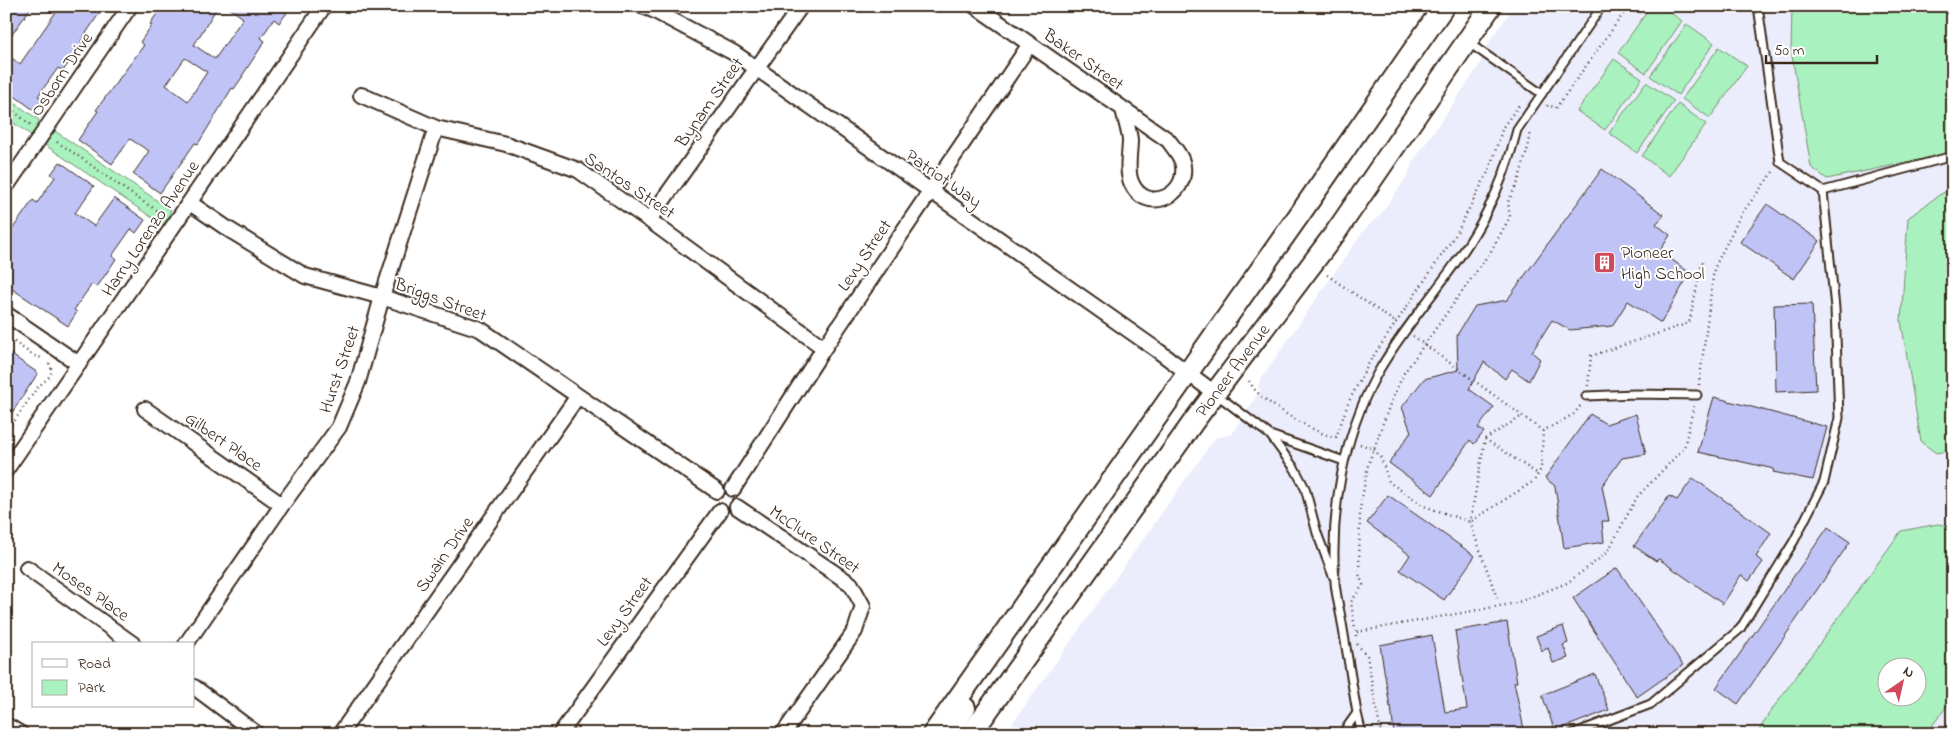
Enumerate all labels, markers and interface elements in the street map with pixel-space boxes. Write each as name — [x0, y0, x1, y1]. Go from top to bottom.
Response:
street label: Baker Street — [1036, 23, 1128, 98]
street label: Osborn Drive — [25, 27, 101, 122]
scale bar — [1766, 32, 1878, 64]
text: 50 m — [1774, 40, 1805, 62]
street label: Bynam Street — [669, 53, 751, 154]
street label: Patriot Way — [900, 144, 986, 215]
street label: Santos Street — [578, 147, 680, 227]
street label: Harry Lorenzo Avenue — [96, 155, 208, 303]
street label: Levy Street — [832, 215, 899, 297]
place label: Pioneer High School — [1621, 241, 1704, 289]
building icon: Pioneer High School — [1593, 250, 1617, 274]
street label: Briggs Street — [389, 272, 490, 330]
street label: Pioneer Avenue — [1190, 318, 1278, 423]
street label: Hurst Street — [314, 322, 368, 417]
street label: Gilbert Place — [179, 406, 268, 479]
street label: McClure Street — [763, 500, 865, 582]
street label: Swain Drive — [410, 511, 482, 598]
street label: Moses Place — [46, 556, 135, 629]
street label: Levy Street — [591, 572, 660, 653]
legend — [32, 642, 195, 708]
text: Road — [78, 653, 111, 675]
north arrow — [1876, 658, 1926, 708]
text: N — [1899, 661, 1918, 684]
text: Park — [78, 677, 106, 699]

